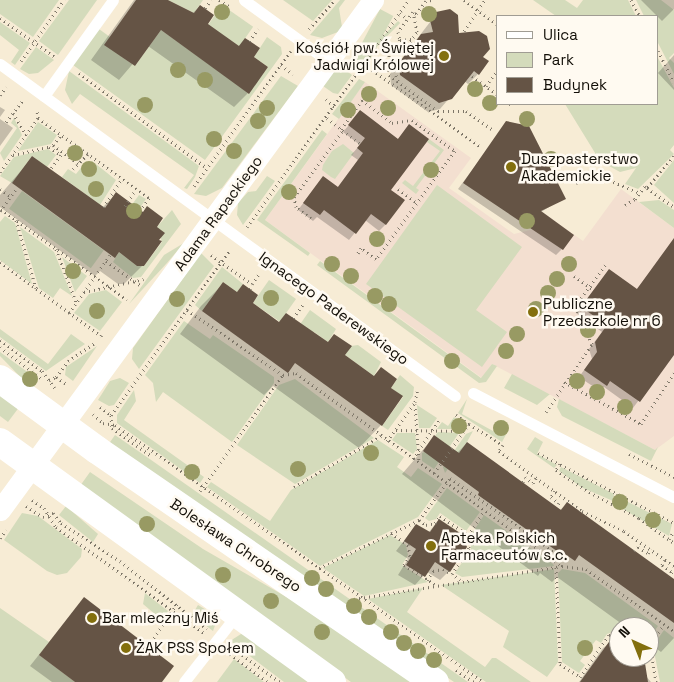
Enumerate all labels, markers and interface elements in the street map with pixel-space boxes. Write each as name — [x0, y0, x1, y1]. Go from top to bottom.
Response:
legend — [497, 15, 659, 105]
text: Ulica — [543, 25, 578, 44]
place label: Kościół pw. Świętej Jadwigi Królowej — [295, 38, 434, 73]
marker: Kościół pw. Świętej Jadwigi Królowej — [438, 50, 450, 62]
text: Park — [543, 50, 574, 69]
text: Budynek — [543, 75, 607, 94]
place label: Duszpasterstwo Akademickie — [521, 149, 639, 184]
street label: Adama Rapackiego — [170, 152, 266, 274]
marker: Duszpasterstwo Akademickie — [505, 161, 517, 173]
street label: Ignacego Paderewskiego — [256, 248, 412, 368]
place label: Publiczne Przedszkole nr 6 — [543, 294, 661, 329]
marker: Publiczne Przedszkole nr 6 — [527, 306, 539, 318]
street label: Bolesława Chrobrego — [167, 494, 305, 596]
place label: Apteka Polskich Farmaceutów s.c. — [441, 528, 567, 563]
marker: Apteka Polskich Farmaceutów s.c. — [425, 540, 437, 552]
place label: Bar mleczny Miś — [102, 609, 219, 627]
marker: Bar mleczny Miś — [86, 612, 98, 624]
north arrow — [609, 617, 659, 667]
text: N — [615, 622, 634, 642]
place label: ŻAK PSS Społem — [136, 639, 254, 657]
marker: ŻAK PSS Społem — [120, 642, 132, 654]

